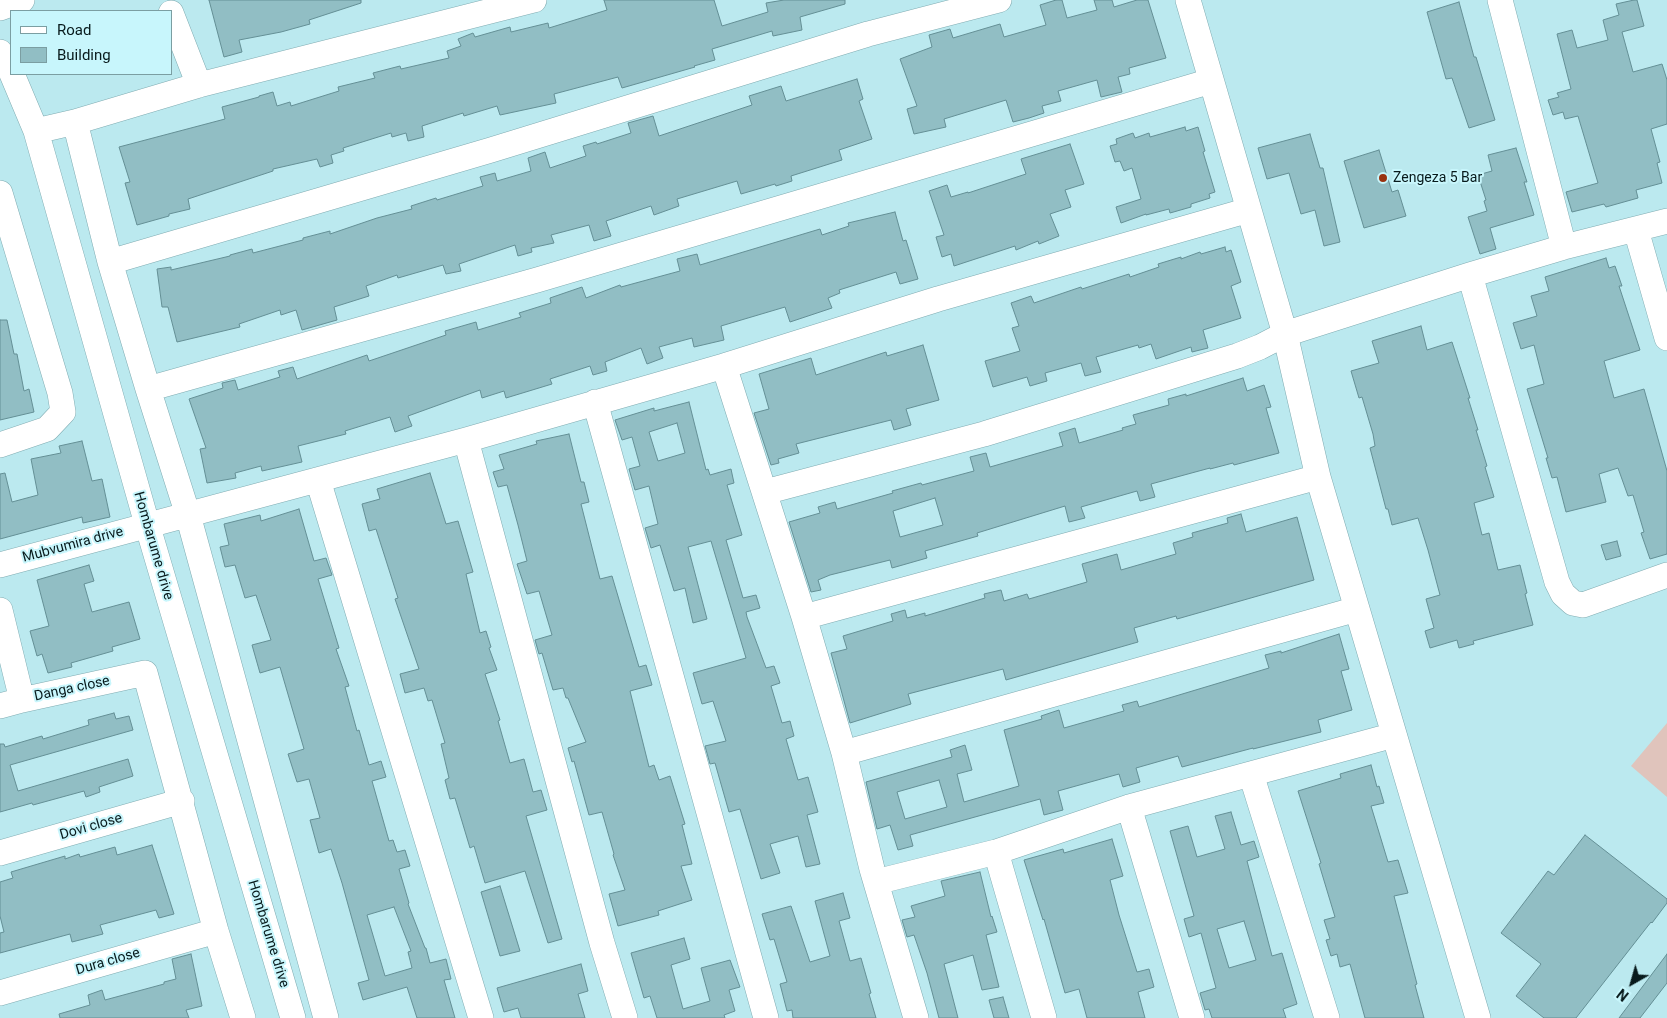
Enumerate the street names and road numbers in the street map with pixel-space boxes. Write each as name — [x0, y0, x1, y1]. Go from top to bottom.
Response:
street label: Hombarume drive — [130, 490, 176, 602]
street label: Mubvumira drive — [21, 523, 125, 567]
street label: Danga close — [33, 673, 111, 705]
street label: Dovi close — [58, 810, 124, 844]
street label: Hombarume drive — [244, 878, 292, 990]
street label: Dura close — [74, 945, 142, 979]

